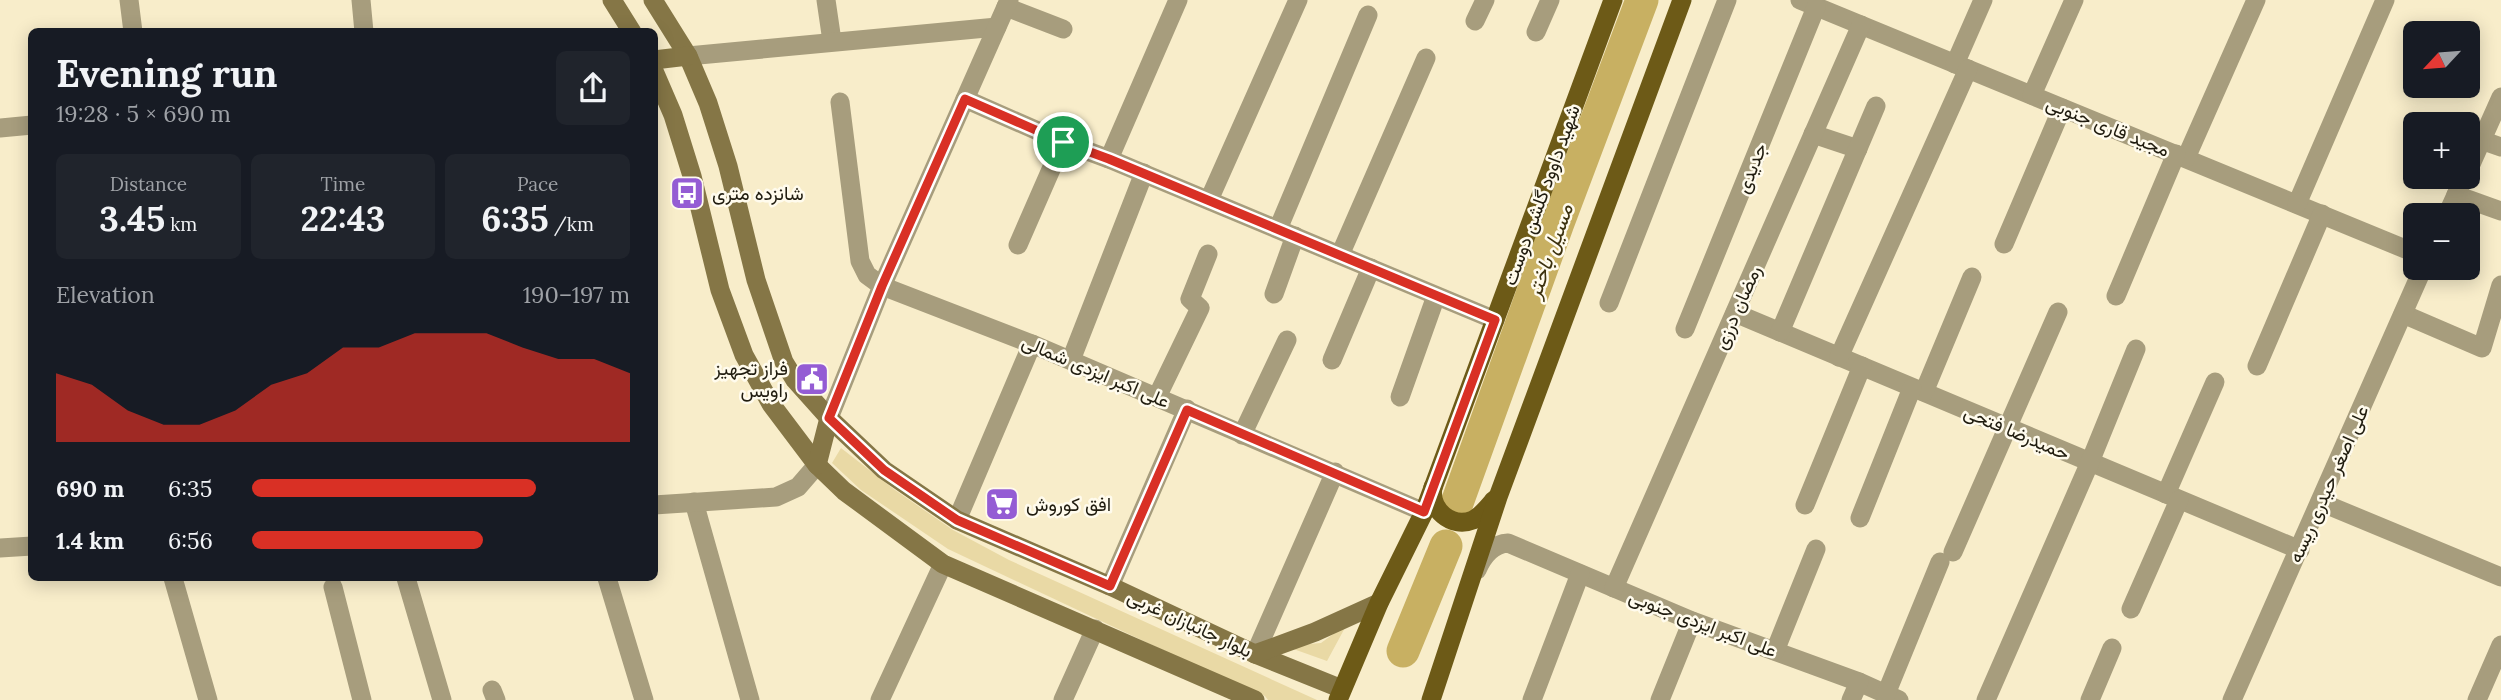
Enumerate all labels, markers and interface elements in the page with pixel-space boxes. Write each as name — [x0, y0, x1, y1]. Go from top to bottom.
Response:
north arrow — [2403, 21, 2480, 98]
map controls — [2403, 21, 2480, 280]
text: Evening run — [56, 49, 278, 97]
button: share — [556, 51, 630, 125]
street label: مجید قاری جنوبی — [2043, 90, 2173, 162]
text: 19:28 · 5 × 690 m — [56, 99, 231, 128]
street label: شهید داوود گلشن دوست — [1497, 101, 1585, 289]
pin — [1033, 112, 1093, 172]
button: + — [2403, 112, 2480, 189]
icon: arrive — [1044, 123, 1082, 161]
street label: جدیدی — [1730, 139, 1772, 197]
text: Distance — [110, 172, 187, 196]
text: Time — [321, 172, 365, 196]
text: Pace — [517, 172, 558, 196]
bus stop icon: شانزده متری — [668, 174, 706, 212]
place label: شانزده متری — [712, 181, 804, 205]
text: 3.45 — [99, 196, 165, 241]
text: 22:43 — [301, 196, 385, 241]
text: 6:35 — [481, 196, 549, 241]
water label: مسیل باختر — [1519, 199, 1579, 303]
button: − — [2403, 203, 2480, 280]
text: km — [165, 212, 197, 236]
text: /km — [549, 212, 594, 236]
street label: رمضان درزی — [1708, 261, 1766, 353]
text: Elevation — [56, 280, 155, 309]
text: 190–197 m — [523, 280, 630, 309]
street label: علی اکبر ایزدی شمالی — [1019, 329, 1173, 413]
place label: فراز تجهیز راویس — [713, 356, 788, 402]
public building icon: فراز تجهیز راویس — [793, 360, 831, 398]
street label: حمیدرضا فتحی — [1961, 399, 2073, 465]
street label: علی اصغر حیدری ریسه — [2283, 402, 2373, 566]
text: 690 m — [56, 474, 124, 503]
text: 6:35 — [168, 474, 212, 503]
supermarket icon: افق کوروش — [983, 485, 1021, 523]
place label: افق کوروش — [1026, 492, 1111, 516]
text: 1.4 km — [56, 526, 124, 555]
text: 6:56 — [168, 526, 213, 555]
street label: بلوار جانبازان غربی — [1124, 584, 1256, 662]
street label: علی اکبر ایزدی جنوبی — [1626, 584, 1780, 662]

